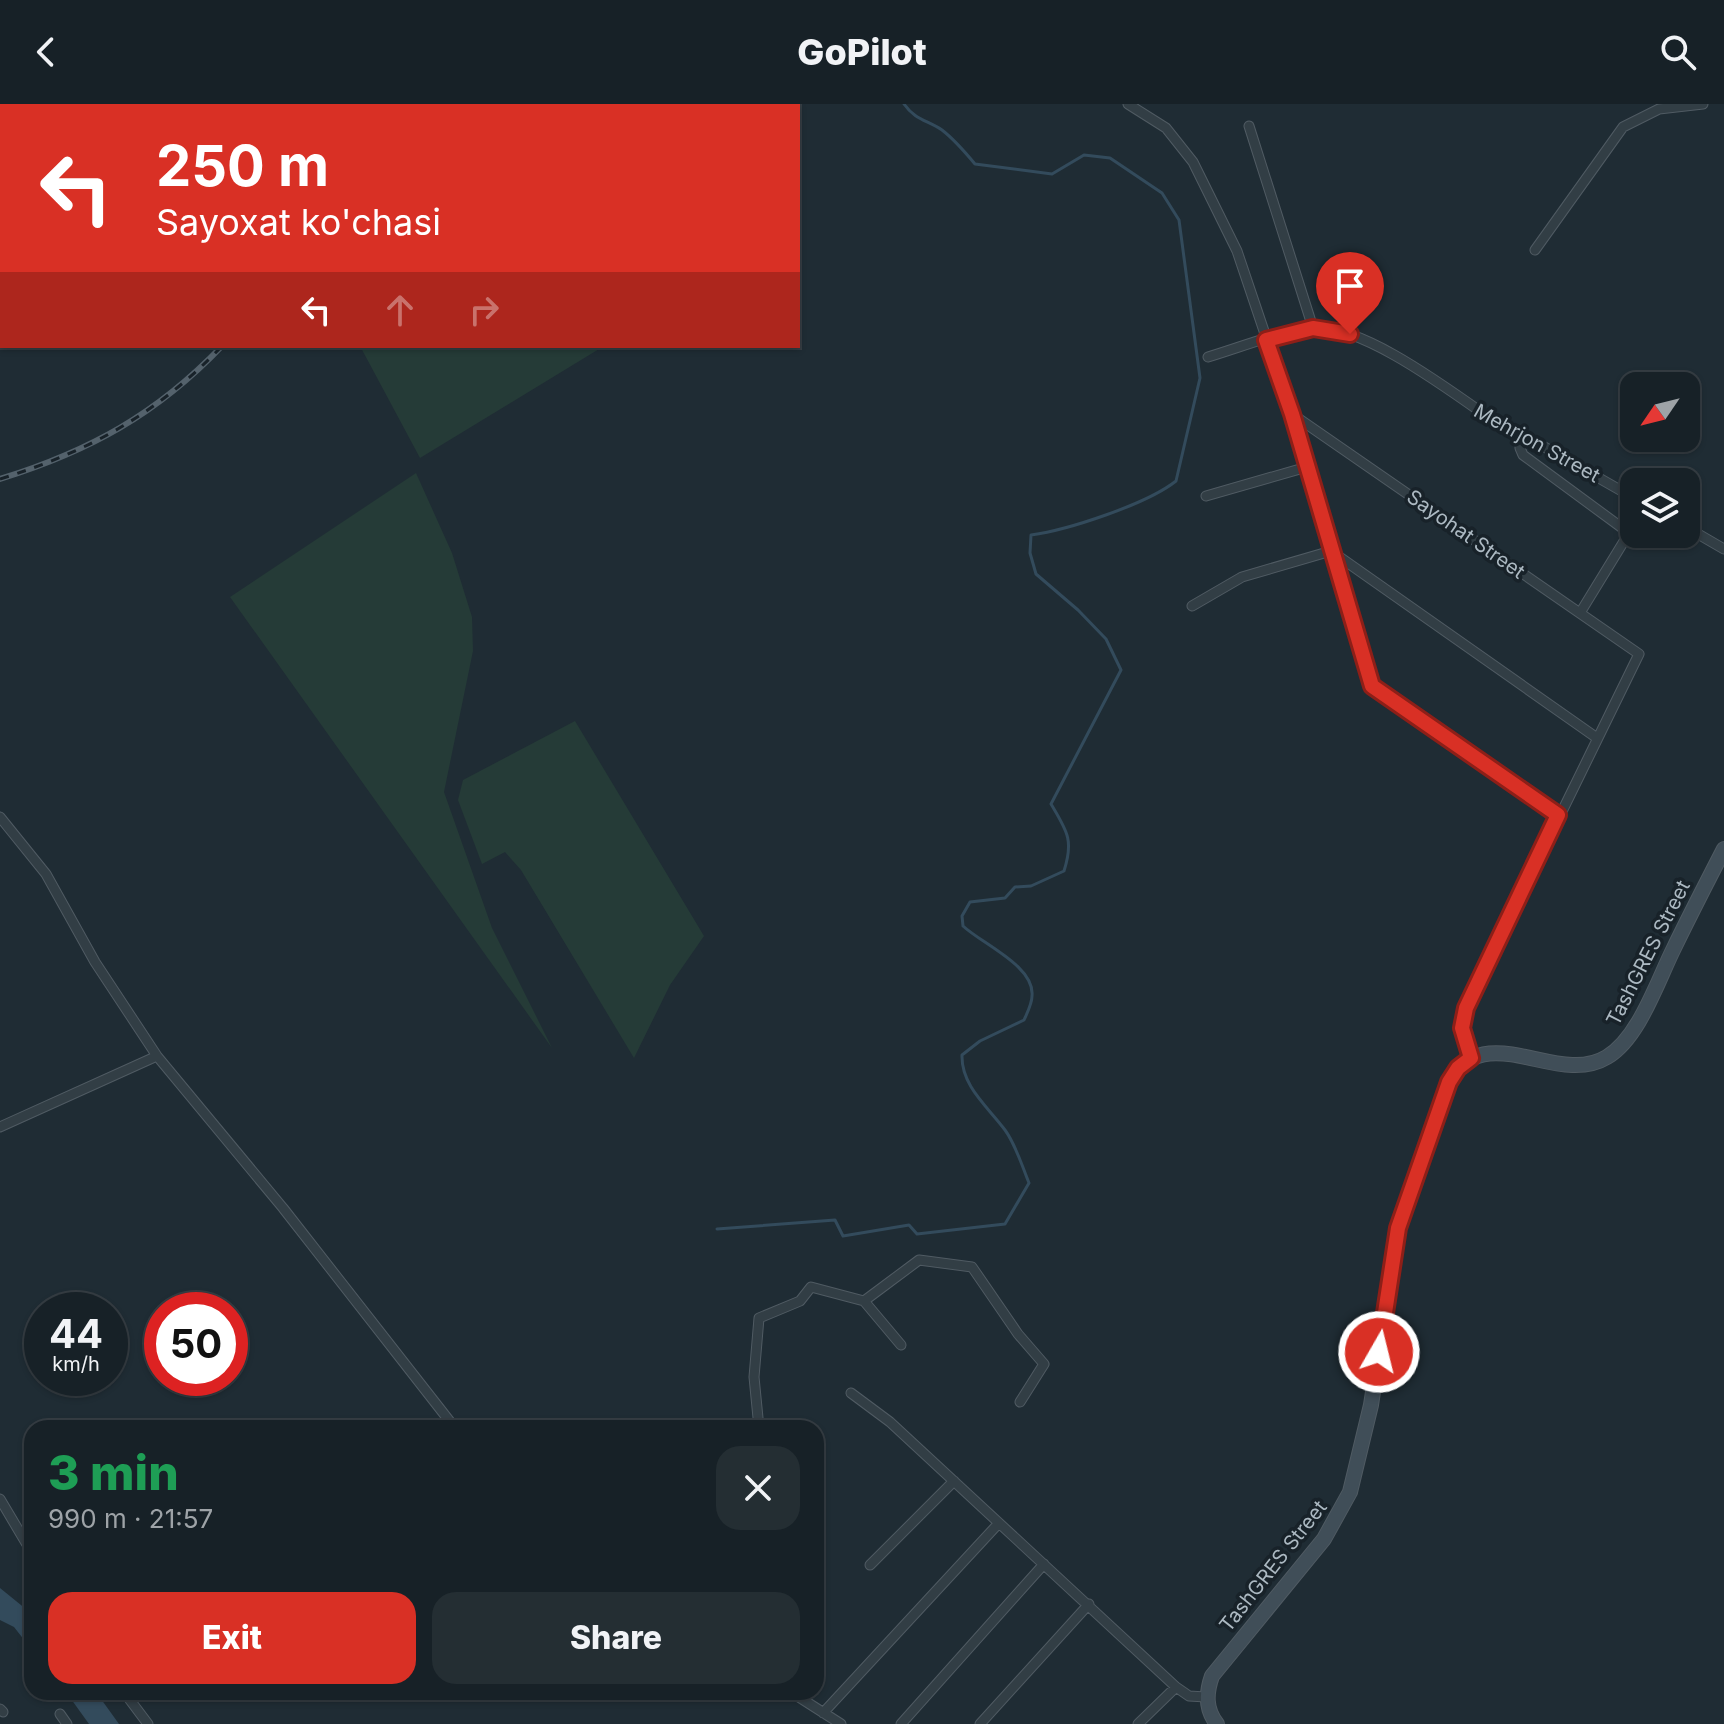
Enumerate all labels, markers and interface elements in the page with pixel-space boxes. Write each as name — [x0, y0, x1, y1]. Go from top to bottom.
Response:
icon: back — [24, 30, 68, 74]
text: GoPilot — [797, 30, 927, 74]
icon: search — [1656, 30, 1700, 74]
text: 250 m — [156, 132, 329, 200]
icon: left — [24, 136, 128, 240]
text: Sayoxat ko'chasi — [156, 200, 441, 244]
pin — [1316, 252, 1384, 334]
icon: arrive — [1328, 264, 1372, 308]
icon: left — [294, 288, 338, 332]
icon: ahead — [378, 288, 422, 332]
icon: right — [462, 288, 506, 332]
north arrow — [1620, 372, 1700, 452]
map controls — [1620, 372, 1700, 548]
street label: Mehrjon Street — [1470, 399, 1604, 488]
button: layers — [1620, 468, 1700, 548]
street label: Sayohat Street — [1402, 485, 1530, 584]
street label: TashGRES Street — [1601, 876, 1695, 1030]
speed limit sign: 50 — [144, 1292, 248, 1396]
text: 44 — [49, 1309, 103, 1358]
position arrow — [1337, 1310, 1421, 1394]
text: km/h — [52, 1352, 100, 1376]
text: 3 min — [48, 1443, 179, 1502]
button: close — [716, 1446, 800, 1530]
street label: TashGRES Street — [1214, 1495, 1332, 1636]
text: 990 m · 21:57 — [48, 1503, 213, 1534]
button: Exit — [48, 1592, 416, 1684]
button: Share — [432, 1592, 800, 1684]

